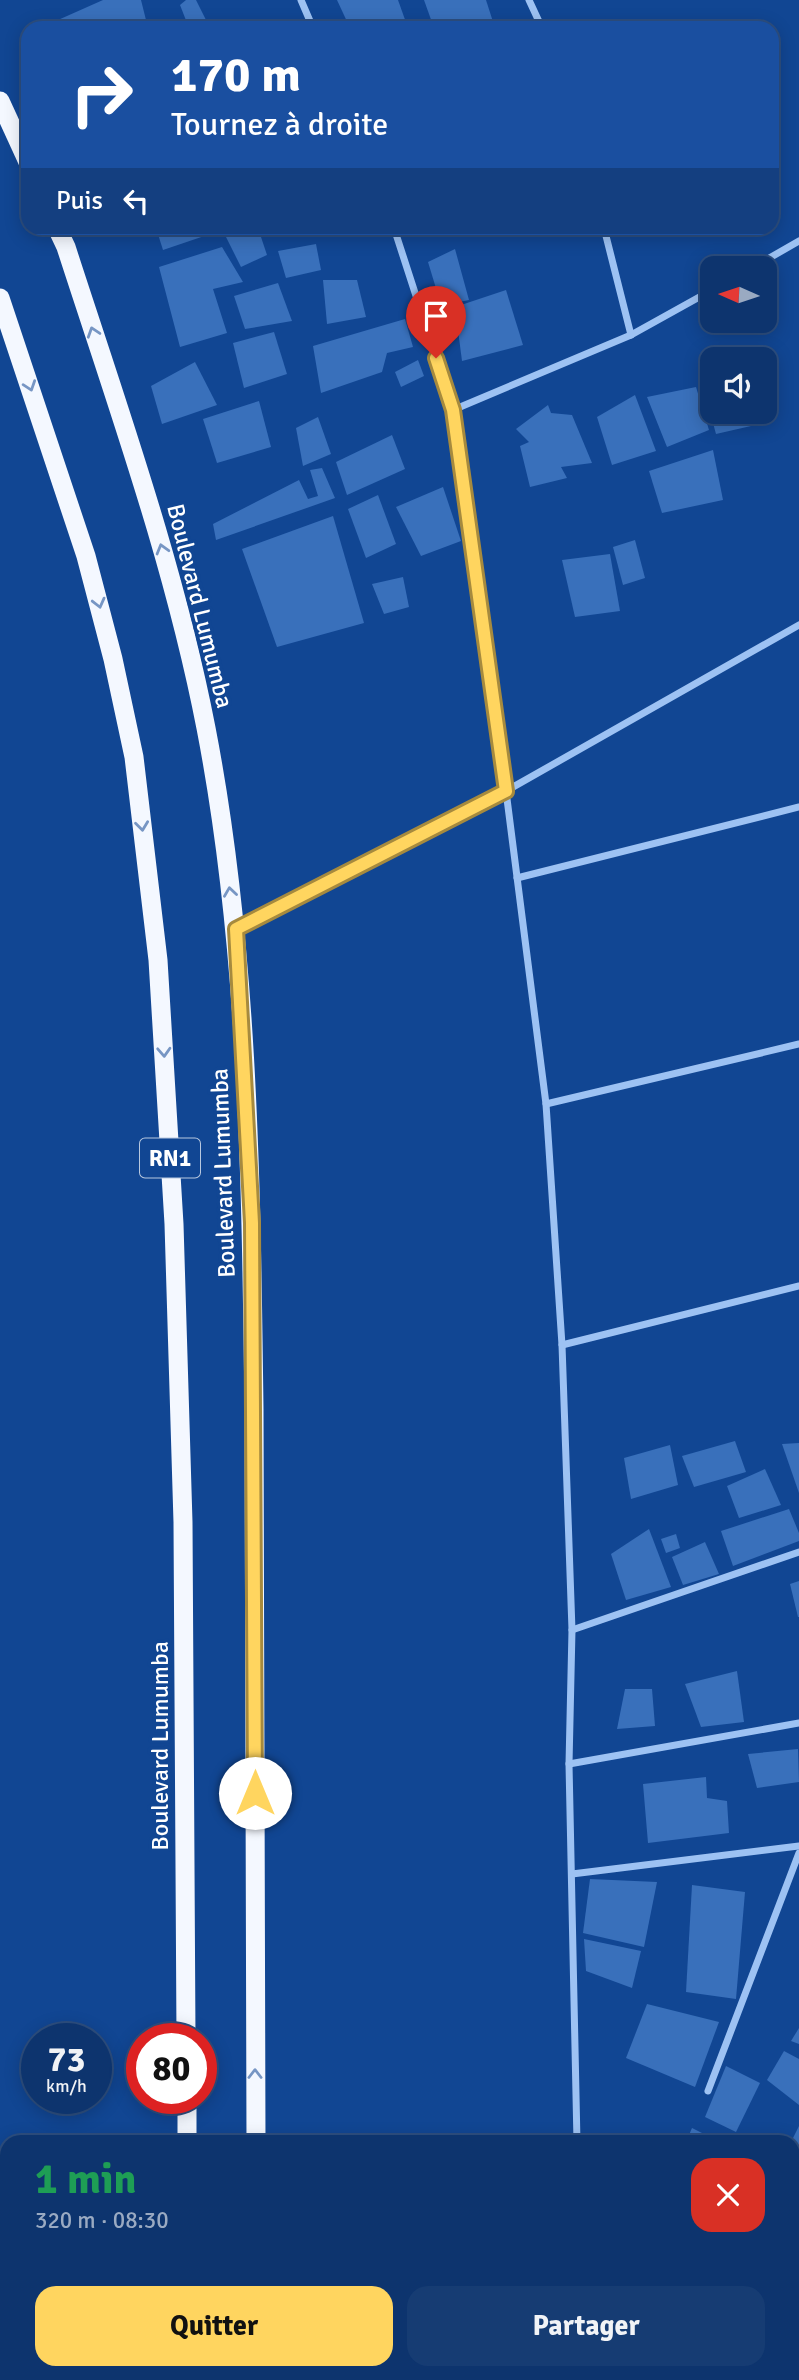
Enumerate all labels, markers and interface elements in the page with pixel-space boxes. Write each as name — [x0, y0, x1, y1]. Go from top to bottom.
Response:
text: 170 m — [171, 45, 301, 105]
icon: right — [56, 49, 147, 140]
text: Tournez à droite — [171, 105, 388, 144]
icon: left — [117, 182, 155, 220]
text: Puis — [56, 185, 103, 217]
north arrow — [700, 256, 777, 332]
map controls — [700, 256, 777, 424]
pin — [406, 286, 466, 358]
icon: arrive — [417, 297, 455, 335]
one-way arrow — [87, 326, 102, 338]
button: sound — [700, 347, 777, 424]
one-way arrow — [21, 380, 36, 392]
street label: Boulevard Lumumba — [160, 501, 240, 711]
one-way arrow — [156, 543, 171, 555]
one-way arrow — [91, 597, 105, 609]
one-way arrow — [135, 820, 150, 832]
one-way arrow — [223, 886, 238, 897]
one-way arrow — [156, 1047, 171, 1058]
street label: Boulevard Lumumba — [204, 1068, 242, 1278]
road number: RN1 — [140, 1138, 200, 1177]
street label: Boulevard Lumumba — [145, 1641, 175, 1851]
position arrow — [218, 1756, 292, 1830]
speed limit sign: 80 — [126, 2023, 217, 2114]
text: 73 — [48, 2038, 85, 2081]
one-way arrow — [247, 2068, 263, 2079]
text: km/h — [46, 2075, 87, 2097]
text: 1 min — [35, 2154, 136, 2205]
button: close — [691, 2158, 765, 2232]
text: 320 m · 08:30 — [35, 2206, 169, 2235]
button: Quitter — [35, 2286, 393, 2366]
button: Partager — [407, 2286, 765, 2366]

